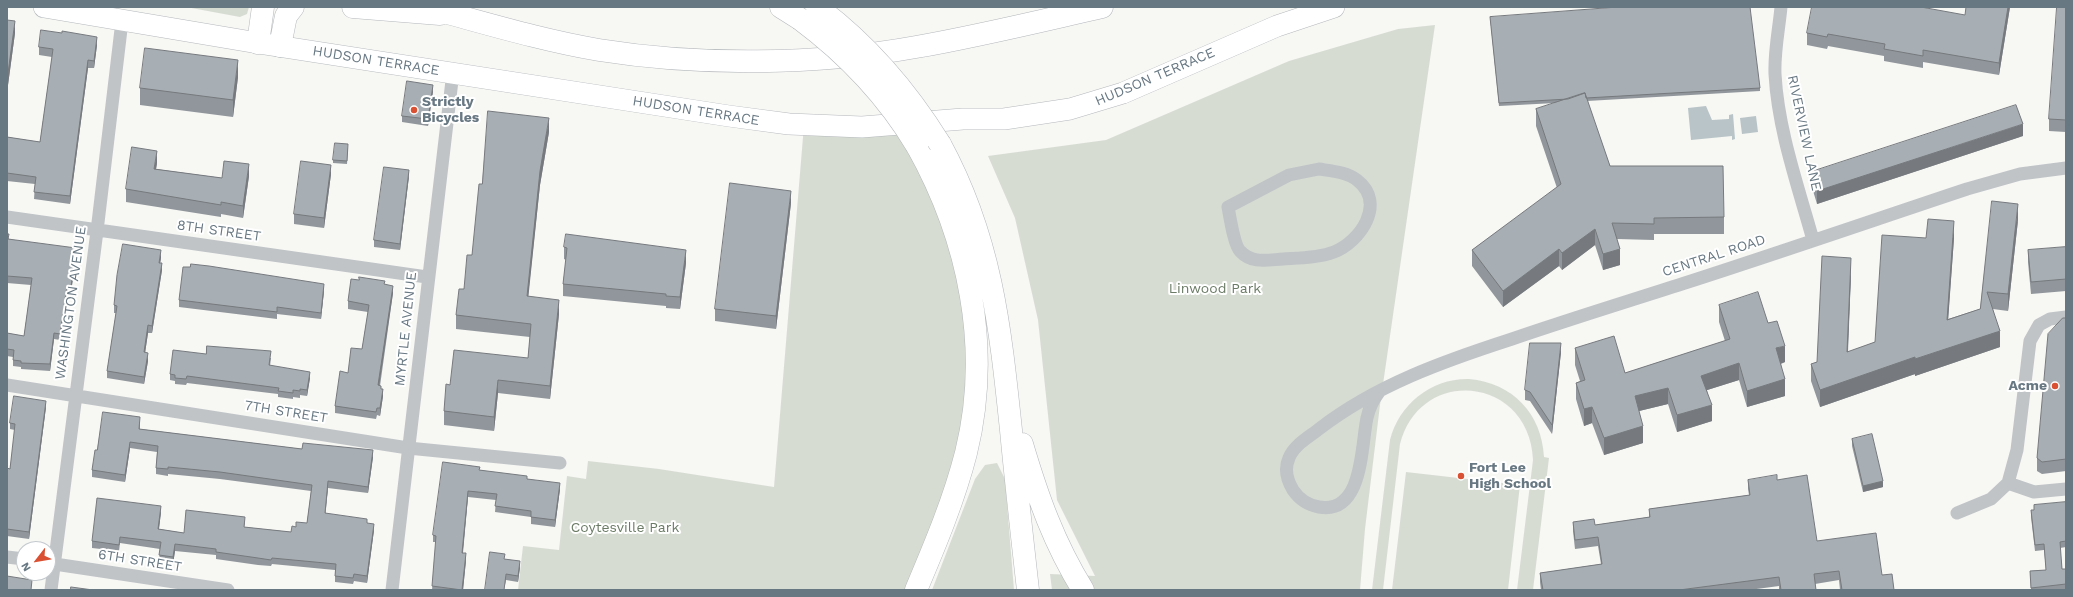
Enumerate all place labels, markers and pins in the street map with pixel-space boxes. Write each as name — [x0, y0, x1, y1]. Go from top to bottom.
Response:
place label: Strictly Bicycles — [422, 94, 479, 126]
marker: Strictly Bicycles — [409, 105, 419, 115]
place label: Acme — [2009, 378, 2047, 394]
marker: Acme — [2050, 381, 2060, 391]
place label: Fort Lee High School — [1469, 460, 1551, 492]
marker: Fort Lee High School — [1456, 471, 1466, 481]

